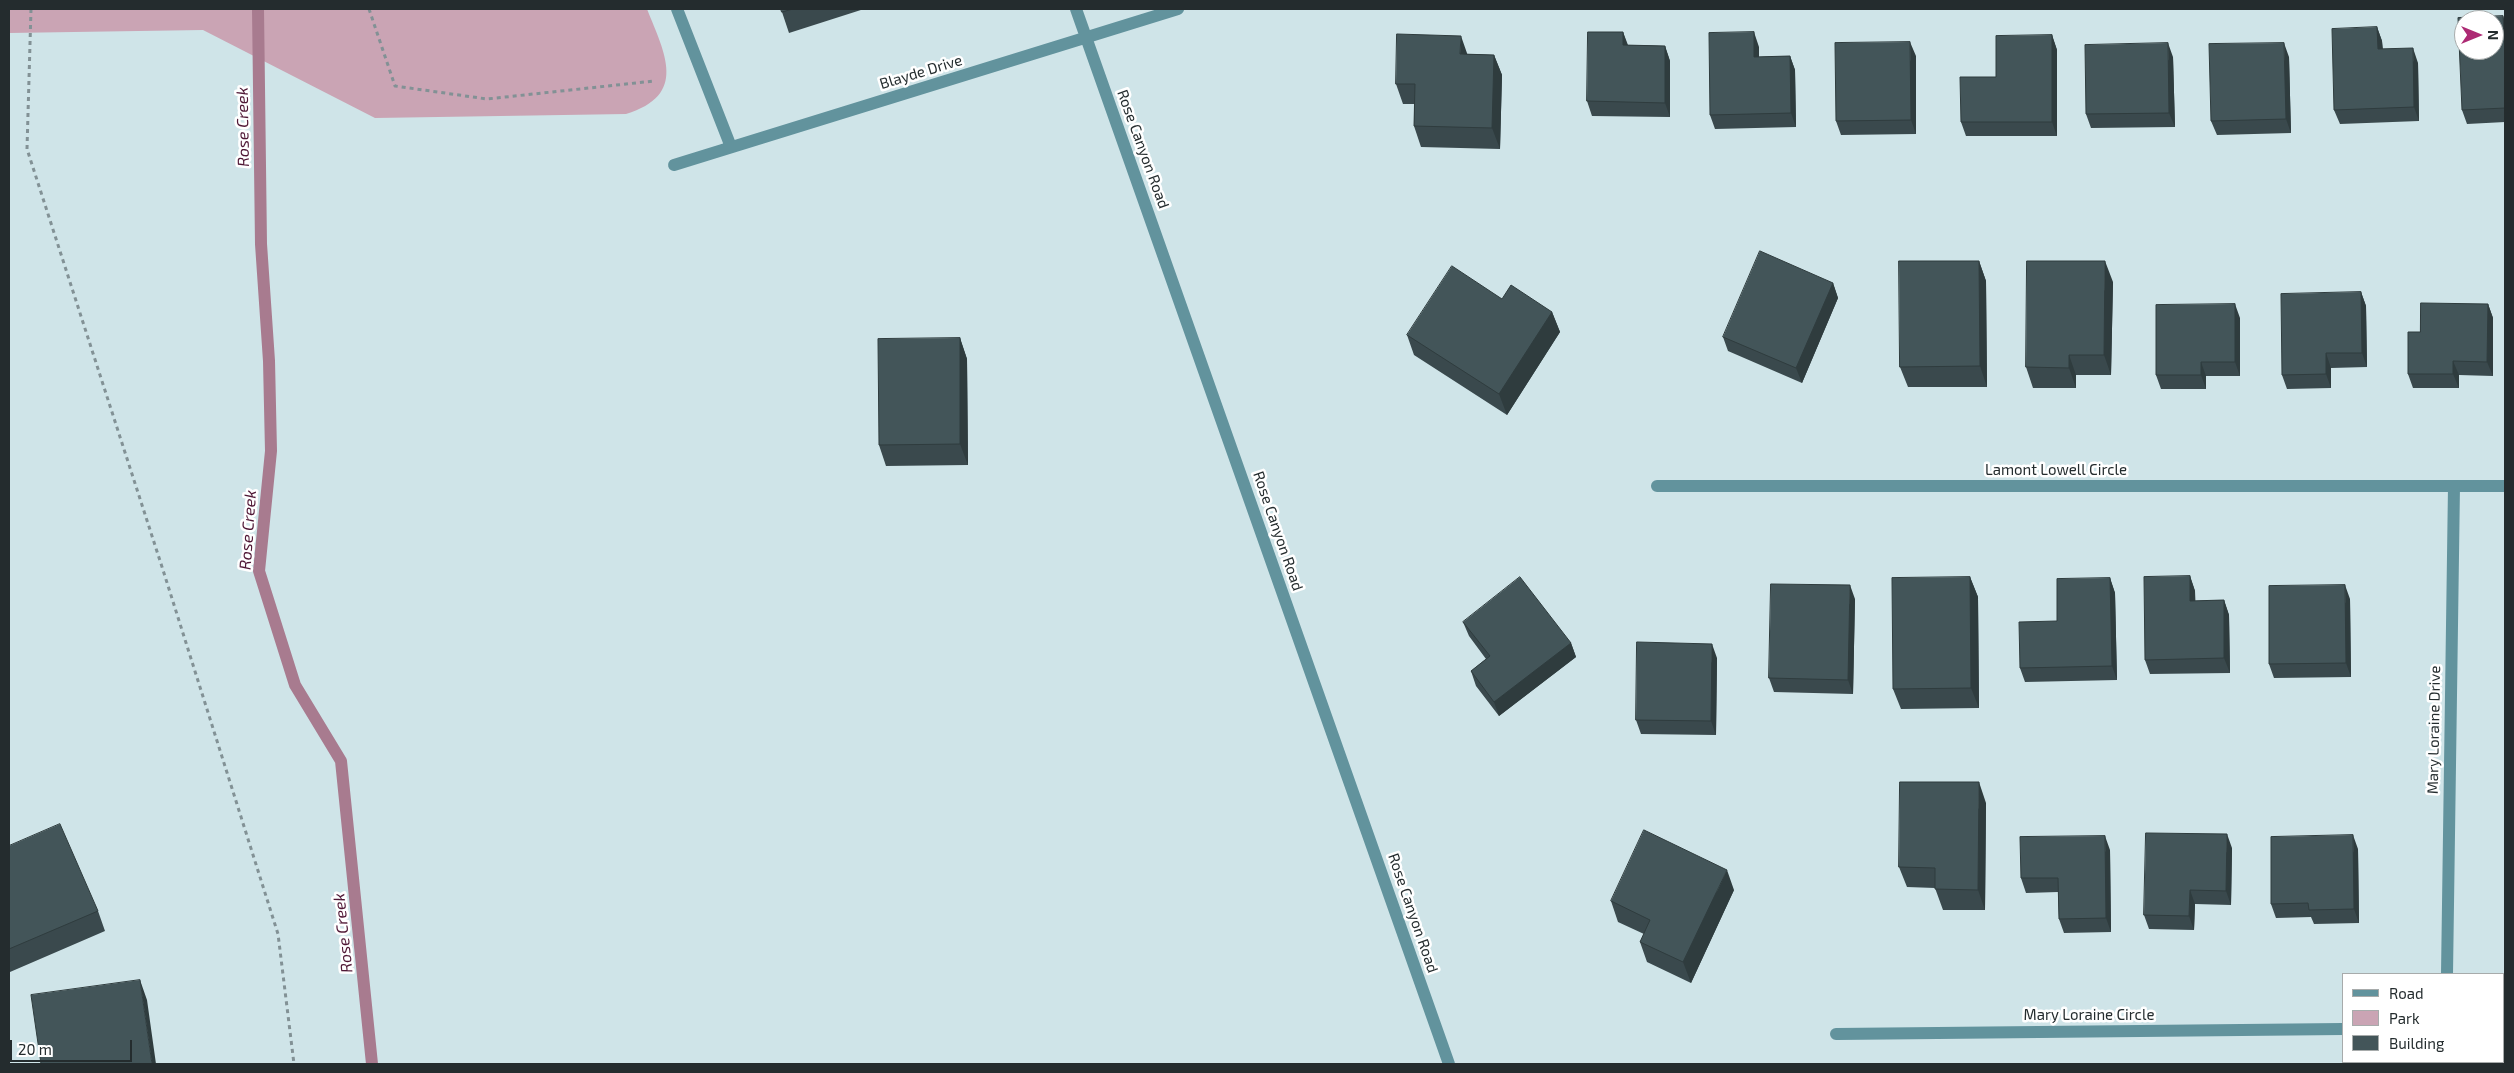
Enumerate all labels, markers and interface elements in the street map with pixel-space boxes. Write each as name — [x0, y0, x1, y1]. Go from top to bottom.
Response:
north arrow — [2454, 10, 2504, 60]
text: N — [2485, 30, 2502, 40]
street label: Blayde Drive — [878, 51, 964, 93]
water label: Rose Creek — [233, 87, 253, 167]
street label: Rose Canyon Road — [1113, 87, 1173, 211]
street label: Lamont Lowell Circle — [1985, 461, 2127, 479]
street label: Rose Canyon Road — [1249, 469, 1307, 593]
water label: Rose Creek — [236, 489, 260, 571]
street label: Mary Loraine Drive — [2424, 666, 2444, 794]
street label: Rose Canyon Road — [1384, 851, 1442, 975]
water label: Rose Creek — [329, 892, 357, 974]
legend — [2342, 973, 2504, 1063]
text: Road — [2389, 984, 2424, 1002]
street label: Mary Loraine Circle — [2024, 1006, 2154, 1024]
text: Park — [2389, 1009, 2420, 1027]
scale bar — [12, 1030, 135, 1062]
text: Building — [2389, 1034, 2444, 1052]
text: 20 m — [18, 1040, 52, 1058]

